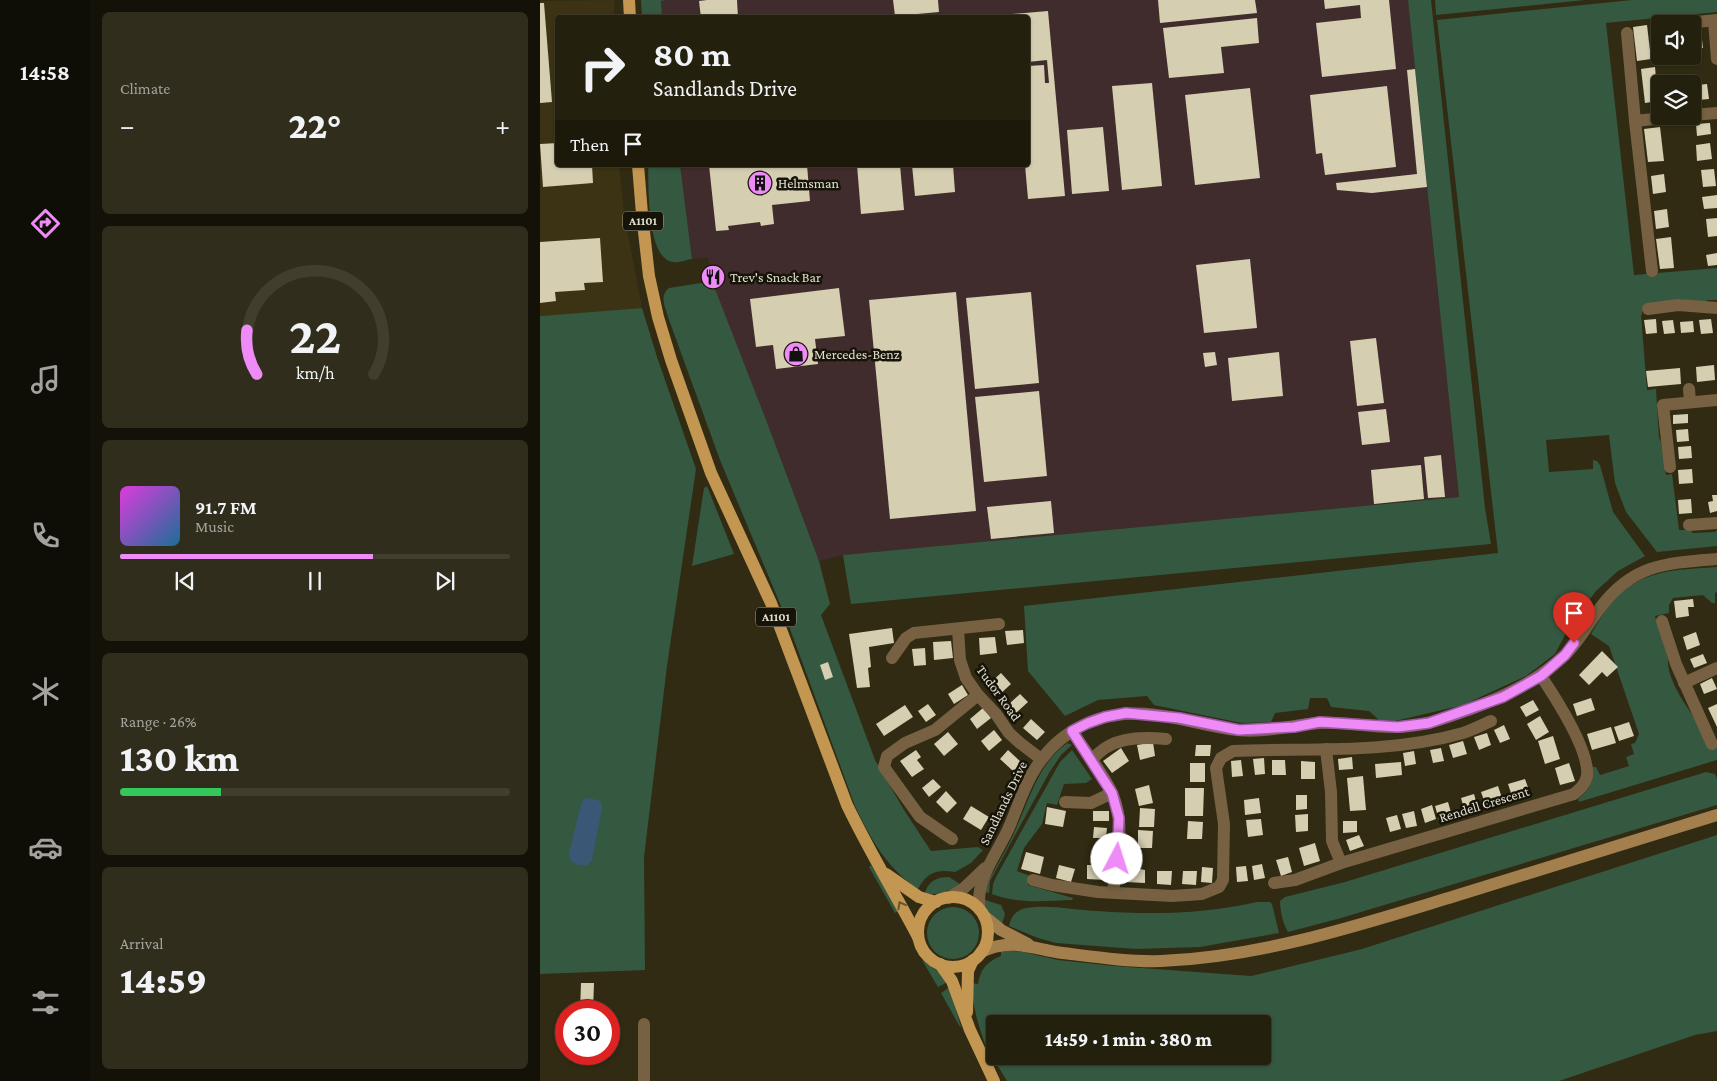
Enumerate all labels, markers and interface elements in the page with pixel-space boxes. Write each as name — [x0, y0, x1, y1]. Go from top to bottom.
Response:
map controls — [1651, 15, 1701, 125]
button: sound — [1651, 15, 1701, 65]
icon: right — [570, 35, 635, 100]
text: 80 m — [653, 35, 731, 74]
text: 14:58 — [20, 60, 70, 85]
button: layers — [1651, 75, 1701, 125]
text: Sandlands Drive — [653, 76, 797, 101]
text: Climate — [120, 80, 170, 97]
text: 22° — [288, 104, 342, 146]
text: − — [120, 110, 135, 141]
text: + — [495, 110, 510, 141]
icon: arrive — [619, 130, 647, 158]
text: Then — [570, 134, 609, 155]
building icon: Helmsman — [747, 170, 773, 196]
place label: Helmsman — [778, 175, 839, 191]
icon: directions — [28, 206, 63, 241]
road number: A1101 — [623, 212, 663, 230]
restaurant icon: Trev's Snack Bar — [700, 264, 726, 290]
place label: Trev's Snack Bar — [730, 269, 821, 285]
text: 22 — [289, 306, 341, 364]
shop icon: Mercedes-Benz — [783, 341, 809, 367]
place label: Mercedes-Benz — [814, 346, 900, 362]
icon: music — [28, 362, 63, 397]
text: km/h — [296, 363, 335, 383]
text: 91.7 FM — [195, 497, 257, 518]
icon: phone — [28, 518, 63, 553]
text: Music — [195, 518, 234, 535]
icon: previous — [171, 567, 199, 595]
icon: pause — [301, 567, 329, 595]
icon: next — [431, 567, 459, 595]
pin — [1553, 592, 1595, 643]
icon: arrive — [1560, 599, 1588, 627]
road number: A1101 — [756, 608, 796, 626]
street label: Tudor Road — [973, 662, 1025, 725]
icon: climate — [28, 674, 63, 709]
text: Range · 26% — [120, 713, 196, 730]
text: 130 km — [120, 737, 239, 779]
street label: Sandlands Drive — [976, 758, 1030, 848]
street label: Rendell Crescent — [1437, 783, 1531, 825]
icon: car — [28, 830, 63, 865]
position arrow — [1090, 832, 1142, 884]
one-way arrow — [898, 901, 908, 910]
text: Arrival — [120, 935, 164, 952]
text: 14:59 — [120, 959, 207, 1001]
icon: filters — [28, 985, 63, 1020]
speed limit sign: 30 — [555, 1000, 620, 1065]
text: 14:59 · 1 min · 380 m — [1045, 1029, 1212, 1050]

